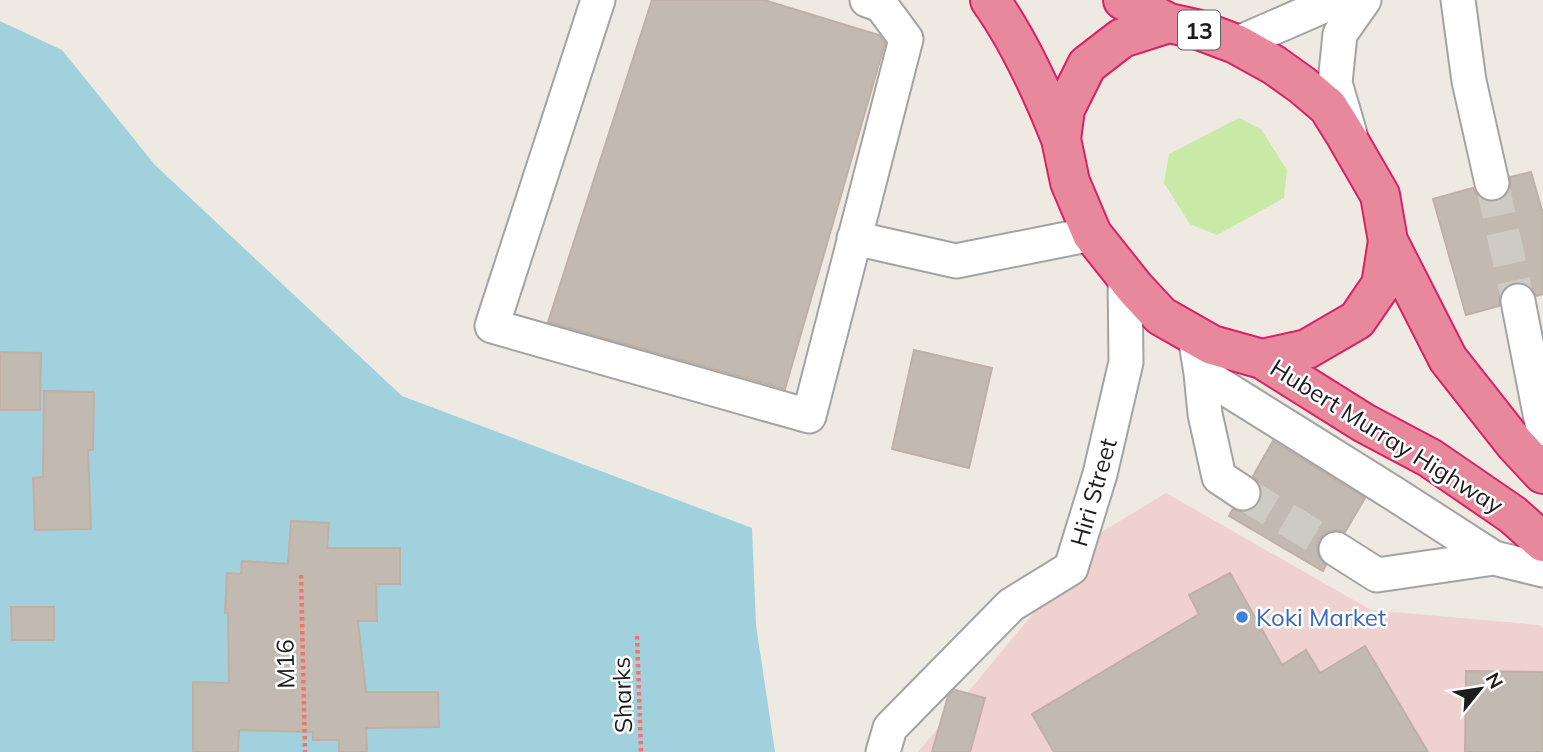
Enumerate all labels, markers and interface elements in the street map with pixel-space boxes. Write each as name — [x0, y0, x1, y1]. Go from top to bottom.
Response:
road number: 13 — [1178, 10, 1220, 50]
street label: Hubert Murray Highway — [1265, 352, 1509, 520]
street label: Hiri Street — [1063, 434, 1123, 550]
place label: Koki Market — [1256, 602, 1386, 632]
marker: Koki Market — [1234, 609, 1250, 625]
street label: M16 — [270, 639, 300, 689]
north arrow — [1445, 654, 1515, 724]
street label: Sharks — [606, 656, 638, 734]
text: N — [1481, 668, 1509, 693]

